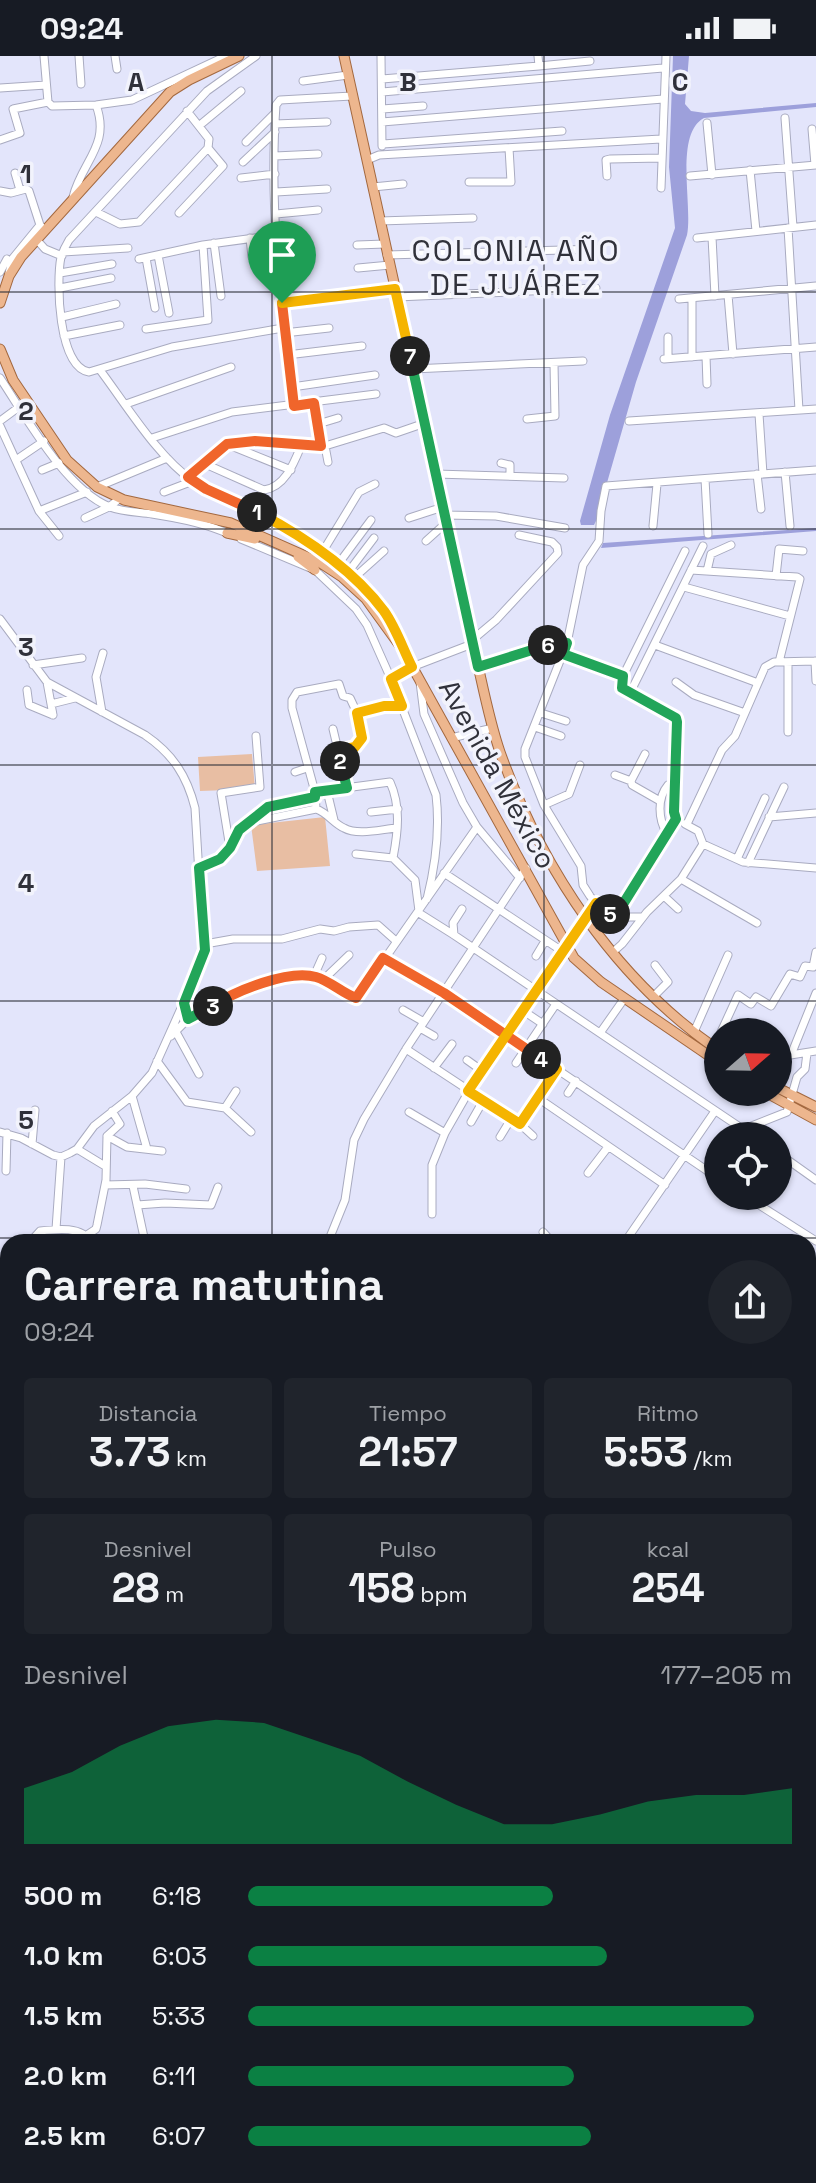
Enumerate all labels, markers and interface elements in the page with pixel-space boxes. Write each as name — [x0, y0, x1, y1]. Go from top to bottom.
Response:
text: 09:24 — [40, 9, 123, 48]
text: A — [128, 65, 145, 99]
text: B — [399, 65, 417, 99]
text: C — [672, 65, 688, 99]
text: 1 — [20, 157, 32, 191]
pin — [248, 221, 316, 303]
district label: COLONIA AÑO DE JUÁREZ — [411, 231, 621, 304]
icon: arrive — [260, 233, 304, 277]
pin: 7 — [390, 336, 430, 376]
text: 7 — [404, 342, 416, 370]
text: 2 — [18, 394, 34, 428]
pin: 1 — [237, 492, 277, 532]
text: 1 — [252, 498, 262, 526]
pin: 6 — [528, 625, 568, 665]
text: 3 — [18, 630, 34, 664]
text: 6 — [541, 631, 555, 659]
street label: Avenida México — [431, 673, 565, 875]
pin: 2 — [320, 741, 360, 781]
text: 2 — [333, 747, 347, 775]
text: 4 — [18, 866, 34, 900]
pin: 5 — [590, 894, 630, 934]
text: 5 — [603, 900, 617, 928]
pin: 3 — [193, 986, 233, 1026]
text: 3 — [206, 992, 220, 1020]
north arrow — [704, 1018, 792, 1106]
map controls — [704, 1018, 792, 1210]
pin: 4 — [521, 1039, 561, 1079]
text: 4 — [534, 1045, 548, 1073]
text: 5 — [18, 1103, 34, 1137]
button: locate — [704, 1122, 792, 1210]
text: Carrera matutina — [24, 1257, 384, 1313]
button: share — [708, 1260, 792, 1344]
text: 09:24 — [24, 1315, 94, 1349]
text: Distancia — [99, 1399, 197, 1427]
text: Tiempo — [369, 1399, 447, 1427]
text: Ritmo — [637, 1399, 699, 1427]
text: 3.73 — [89, 1427, 170, 1478]
text: 21:57 — [358, 1427, 458, 1478]
text: 5:53 — [604, 1427, 688, 1478]
text: km — [170, 1444, 207, 1472]
text: /km — [688, 1444, 732, 1472]
text: Desnivel — [104, 1535, 192, 1563]
text: Pulso — [379, 1535, 437, 1563]
text: kcal — [647, 1535, 689, 1563]
text: 28 — [112, 1563, 160, 1614]
text: 158 — [348, 1563, 415, 1614]
text: 254 — [631, 1563, 705, 1614]
text: m — [160, 1580, 184, 1608]
text: bpm — [415, 1580, 468, 1608]
text: Desnivel — [24, 1658, 128, 1692]
text: 177–205 m — [661, 1658, 792, 1692]
text: 500 m — [24, 1879, 102, 1913]
text: 6:18 — [152, 1879, 202, 1913]
text: 1.0 km — [24, 1939, 104, 1973]
text: 6:03 — [152, 1939, 207, 1973]
text: 1.5 km — [24, 1999, 103, 2033]
text: 5:33 — [152, 1999, 206, 2033]
text: 2.0 km — [24, 2059, 107, 2093]
text: 6:11 — [152, 2059, 196, 2093]
text: 2.5 km — [24, 2119, 106, 2153]
text: 6:07 — [152, 2119, 205, 2153]

